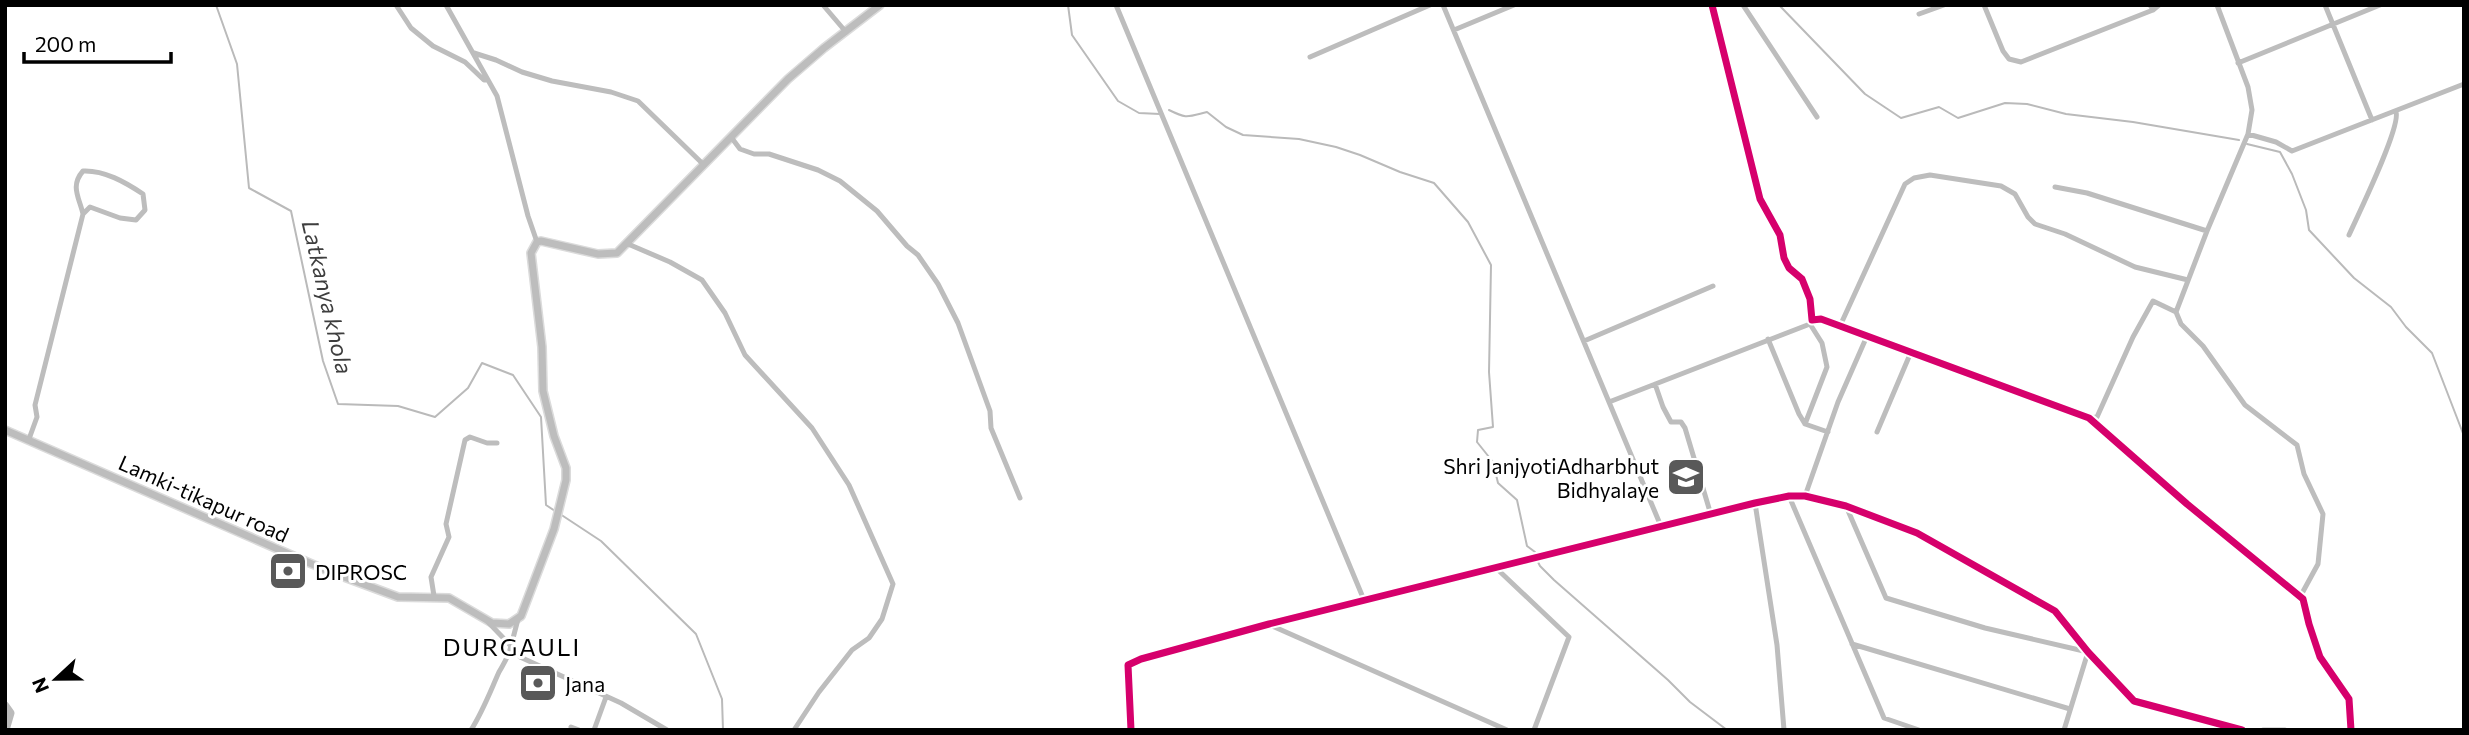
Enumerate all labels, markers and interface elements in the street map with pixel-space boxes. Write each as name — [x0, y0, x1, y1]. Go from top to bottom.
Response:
scale bar — [24, 21, 172, 65]
text: 200 m — [35, 31, 96, 56]
water label: Latkanya khola — [297, 217, 359, 377]
street label: Lamki-tikapur road — [115, 449, 293, 547]
place label: Shri JanjyotiAdharbhut Bidhyalaye — [1443, 453, 1659, 502]
school or university icon: Shri JanjyotiAdharbhut Bidhyalaye — [1665, 456, 1707, 498]
bank icon: DIPROSC — [267, 550, 309, 592]
place label: DIPROSC — [315, 559, 407, 584]
district label: DURGAULI — [443, 632, 581, 661]
north arrow — [21, 644, 91, 714]
bank icon: Jana — [517, 662, 559, 704]
place label: Jana — [565, 671, 605, 696]
text: N — [26, 675, 53, 696]

